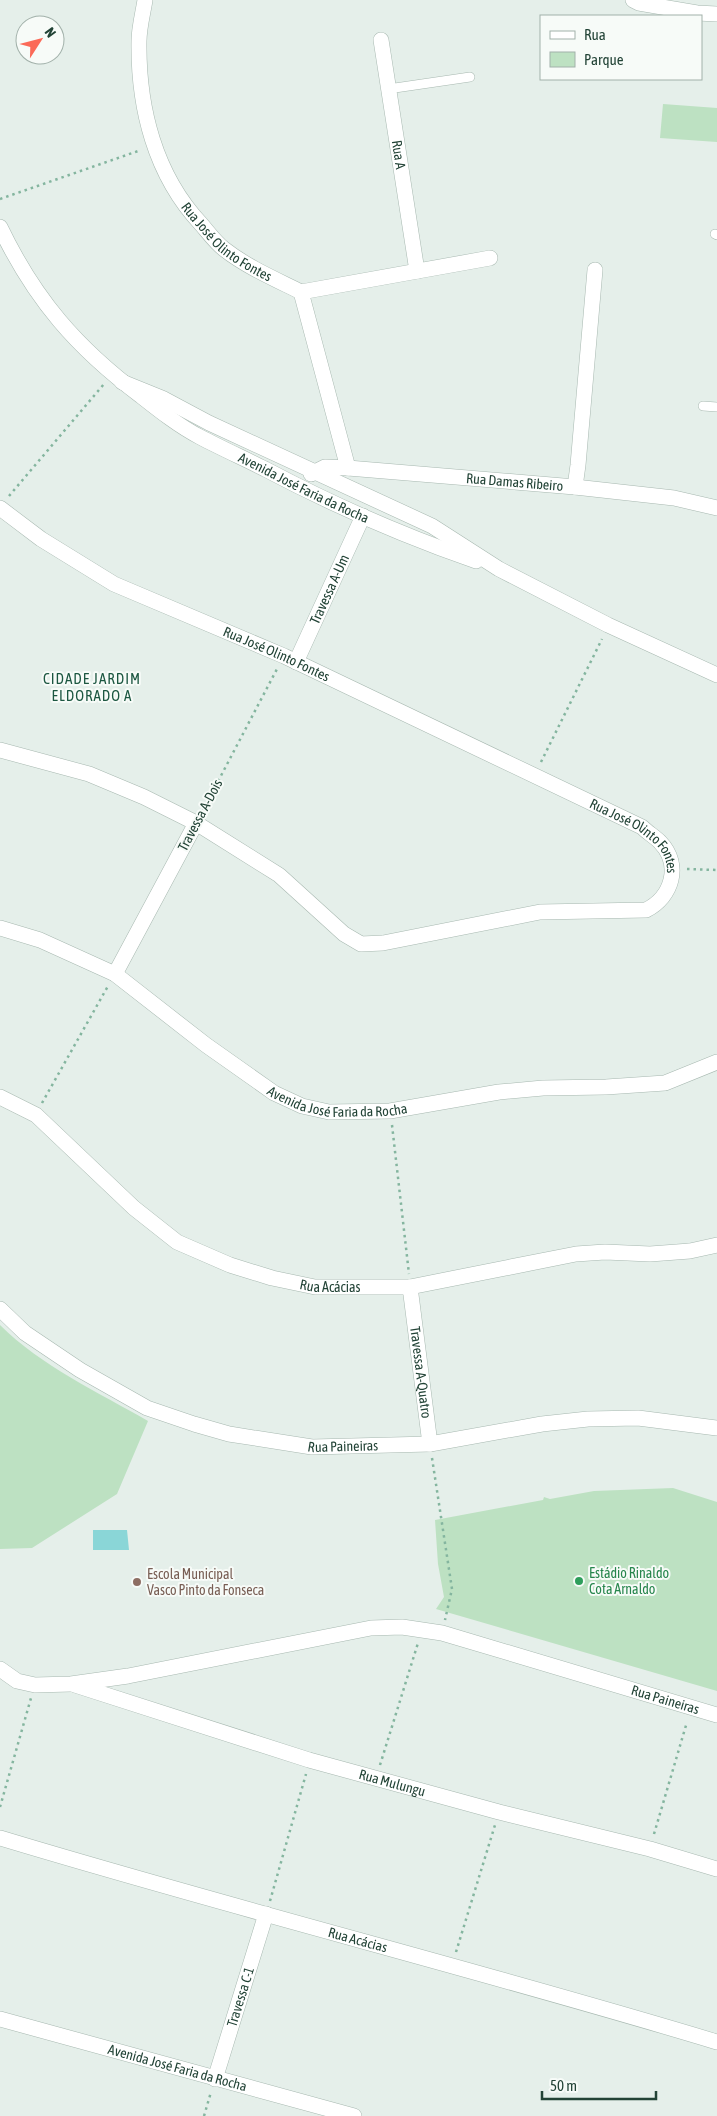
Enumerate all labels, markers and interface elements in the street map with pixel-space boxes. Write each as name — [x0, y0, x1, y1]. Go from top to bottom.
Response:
north arrow — [15, 15, 65, 65]
legend — [540, 15, 702, 80]
text: N — [42, 24, 59, 40]
text: Rua — [584, 26, 606, 43]
text: Parque — [584, 51, 624, 68]
street label: Rua A — [389, 139, 409, 170]
street label: Rua José Olinto Fontes — [178, 199, 275, 284]
street label: Avenida José Faria da Rocha — [236, 449, 372, 526]
street label: Rua Damas Ribeiro — [466, 470, 564, 494]
street label: Travessa A-Um — [307, 552, 352, 627]
street label: Rua José Olinto Fontes — [221, 623, 332, 685]
district label: CIDADE JARDIM ELDORADO A — [43, 670, 141, 704]
street label: Travessa A-Dois — [174, 776, 226, 854]
street label: Rua José Olinto Fontes — [587, 795, 680, 873]
street label: Avenida José Faria da Rocha — [264, 1083, 408, 1120]
street label: Rua Acácias — [299, 1276, 361, 1295]
street label: Travessa A-Quatro — [407, 1325, 435, 1419]
street label: Rua Paineiras — [307, 1437, 378, 1455]
place label: Estádio Rinaldo Cota Arnaldo — [589, 1565, 669, 1597]
place label: Escola Municipal Vasco Pinto da Fonseca — [147, 1566, 264, 1598]
marker: Estádio Rinaldo Cota Arnaldo — [573, 1575, 585, 1587]
marker: Escola Municipal Vasco Pinto da Fonseca — [131, 1576, 143, 1588]
street label: Rua Paineiras — [629, 1682, 701, 1717]
street label: Rua Mulungu — [357, 1766, 427, 1800]
street label: Rua Acácias — [326, 1924, 389, 1956]
street label: Travessa C-1 — [224, 1965, 257, 2029]
street label: Avenida José Faria da Rocha — [106, 2041, 249, 2094]
scale bar — [542, 2068, 656, 2100]
text: 50 m — [550, 2077, 577, 2094]

